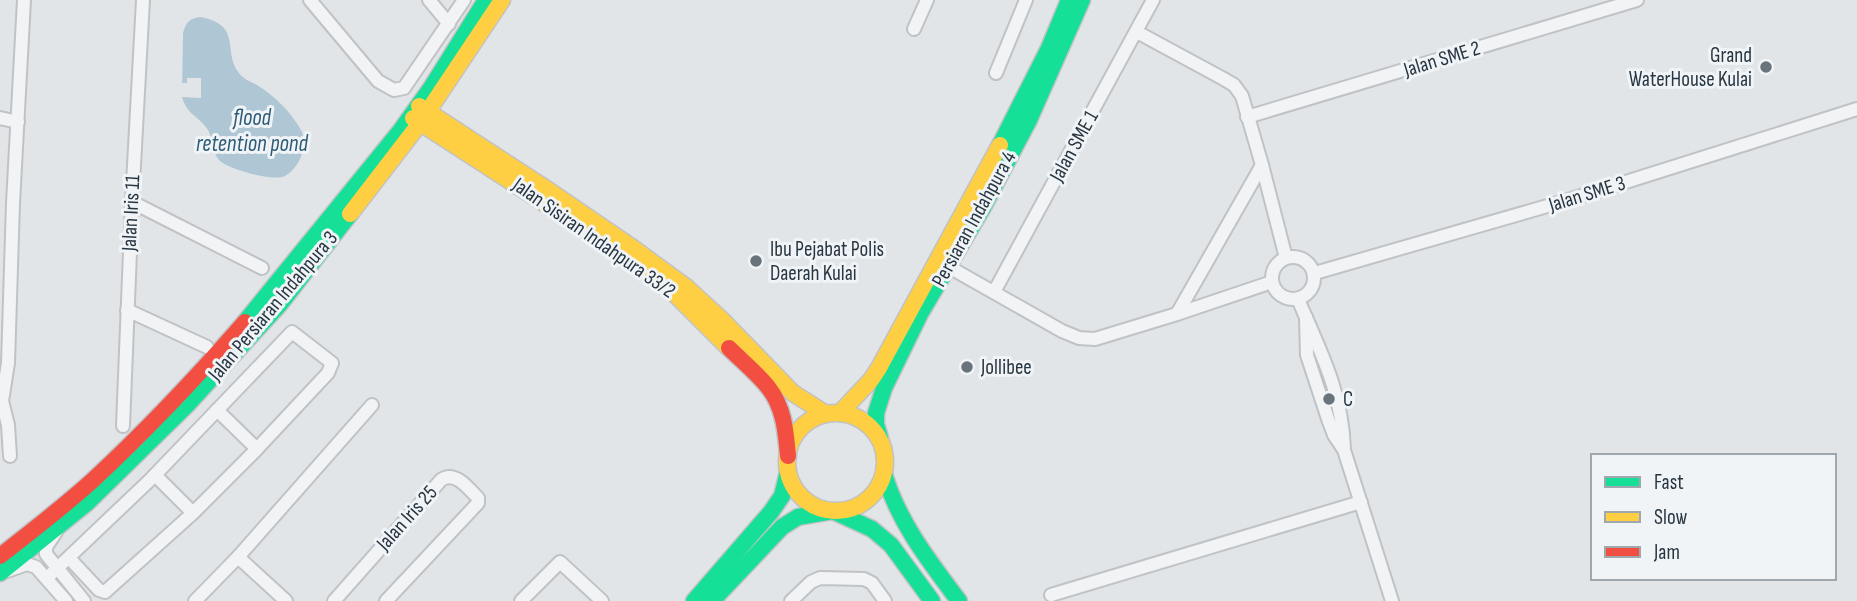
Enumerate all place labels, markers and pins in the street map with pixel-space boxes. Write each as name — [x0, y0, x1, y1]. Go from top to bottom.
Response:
place label: Grand WaterHouse Kulai — [1629, 43, 1752, 92]
marker: Grand WaterHouse Kulai — [1758, 59, 1774, 75]
place label: Ibu Pejabat Polis Daerah Kulai — [770, 237, 884, 286]
marker: Ibu Pejabat Polis Daerah Kulai — [748, 253, 764, 269]
place label: Jollibee — [980, 355, 1032, 380]
marker: Jollibee — [959, 359, 975, 375]
place label: C — [1343, 387, 1353, 412]
marker: C — [1321, 391, 1337, 407]

